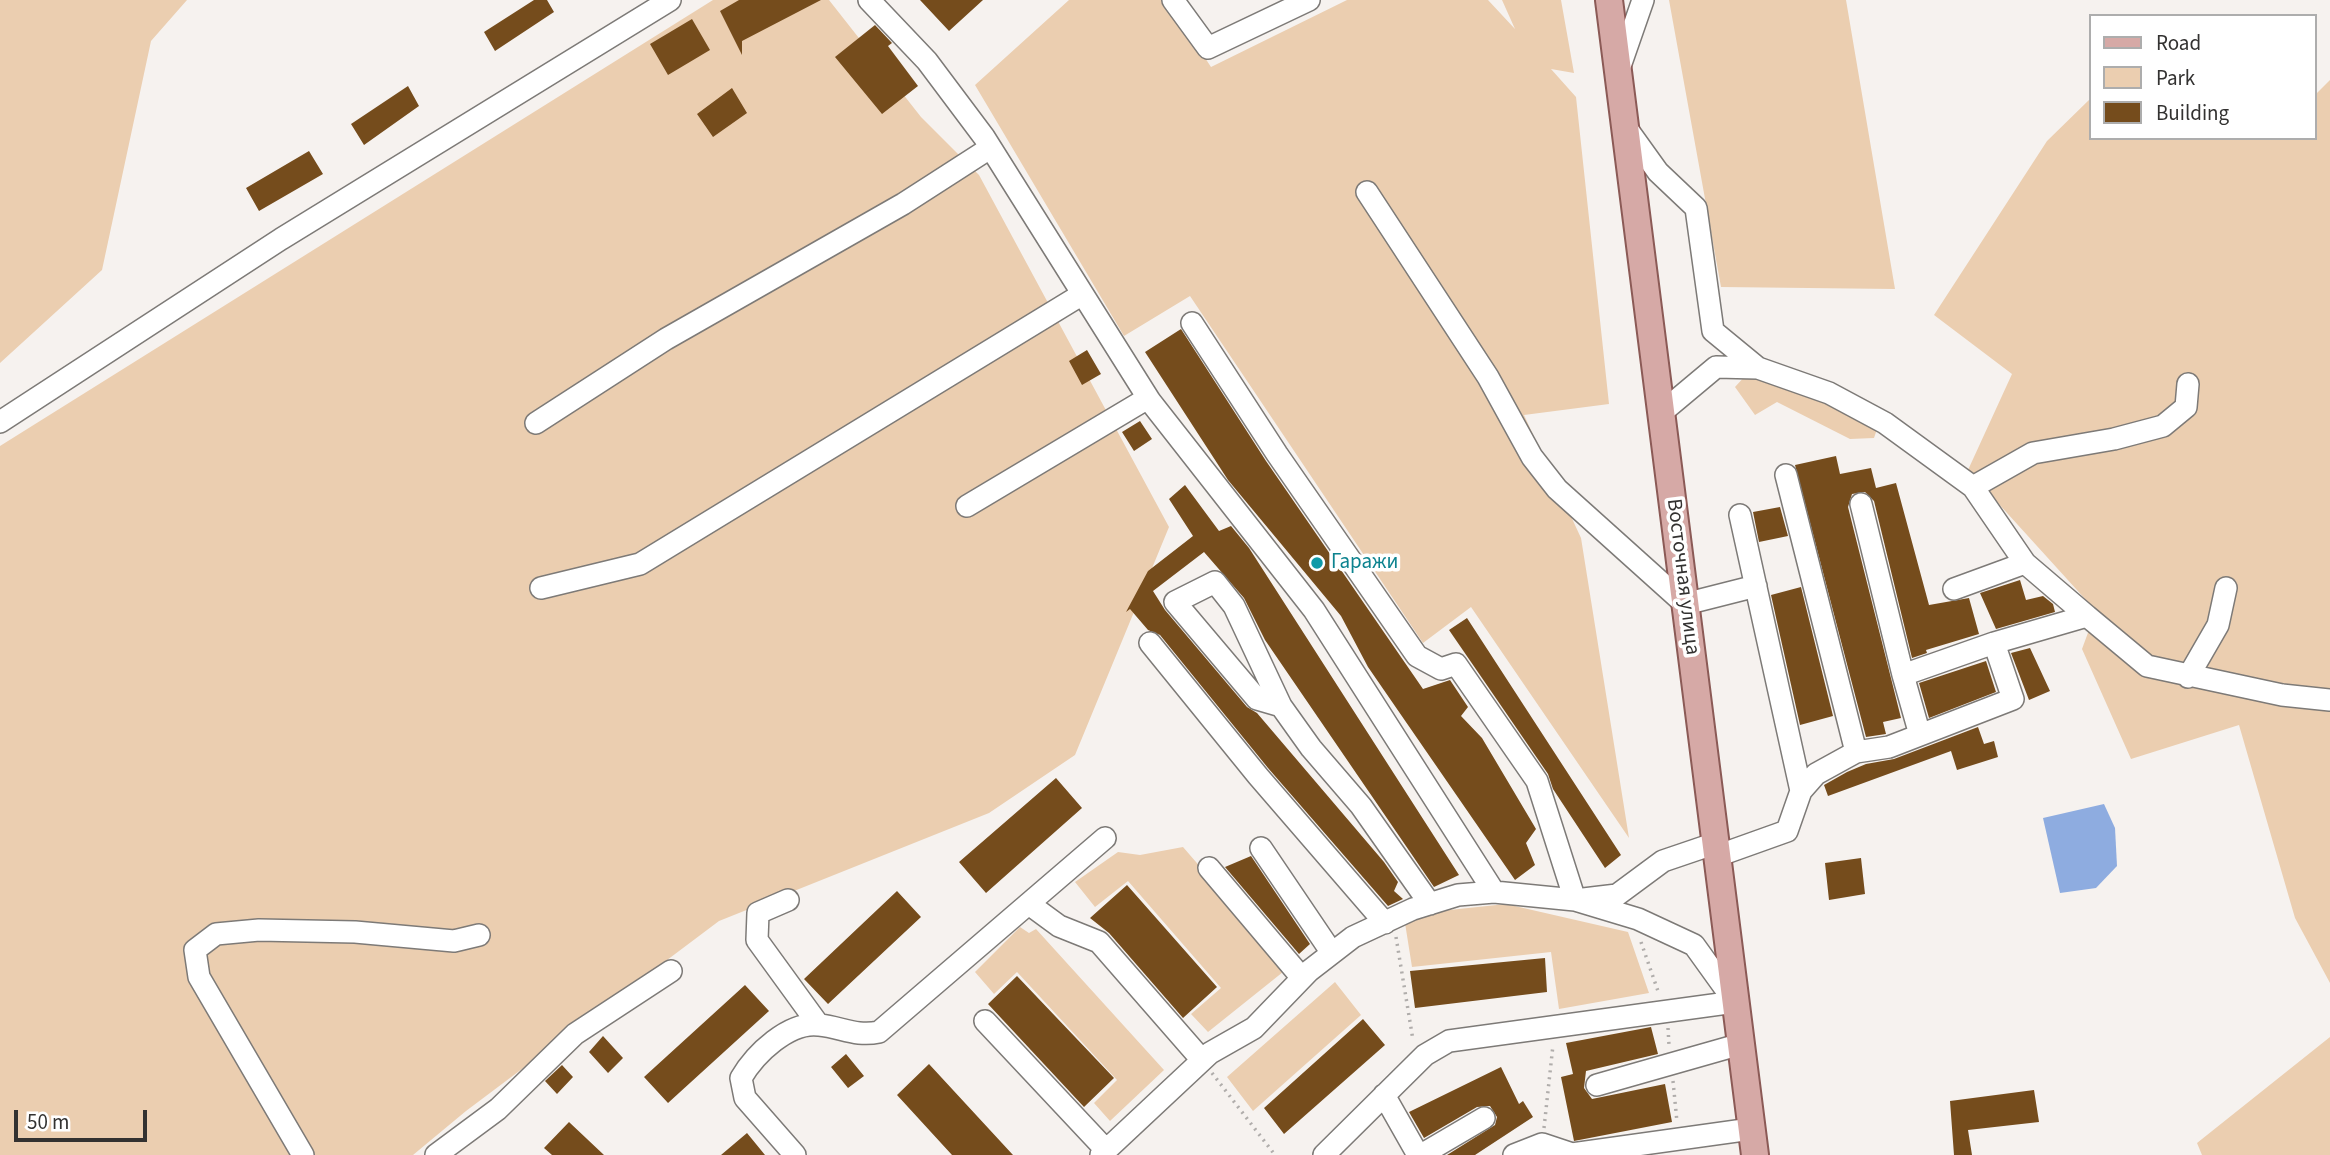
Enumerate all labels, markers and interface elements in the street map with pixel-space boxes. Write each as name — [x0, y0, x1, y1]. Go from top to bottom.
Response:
legend — [2088, 14, 2316, 140]
text: Road — [2156, 28, 2201, 58]
text: Park — [2156, 63, 2195, 93]
text: Building — [2156, 98, 2229, 128]
street label: Восточная улица — [1660, 498, 1704, 656]
place label: Гаражи — [1331, 550, 1398, 576]
marker: Гаражи — [1309, 555, 1325, 571]
scale bar — [18, 1096, 150, 1140]
text: 50 m — [27, 1107, 69, 1137]

